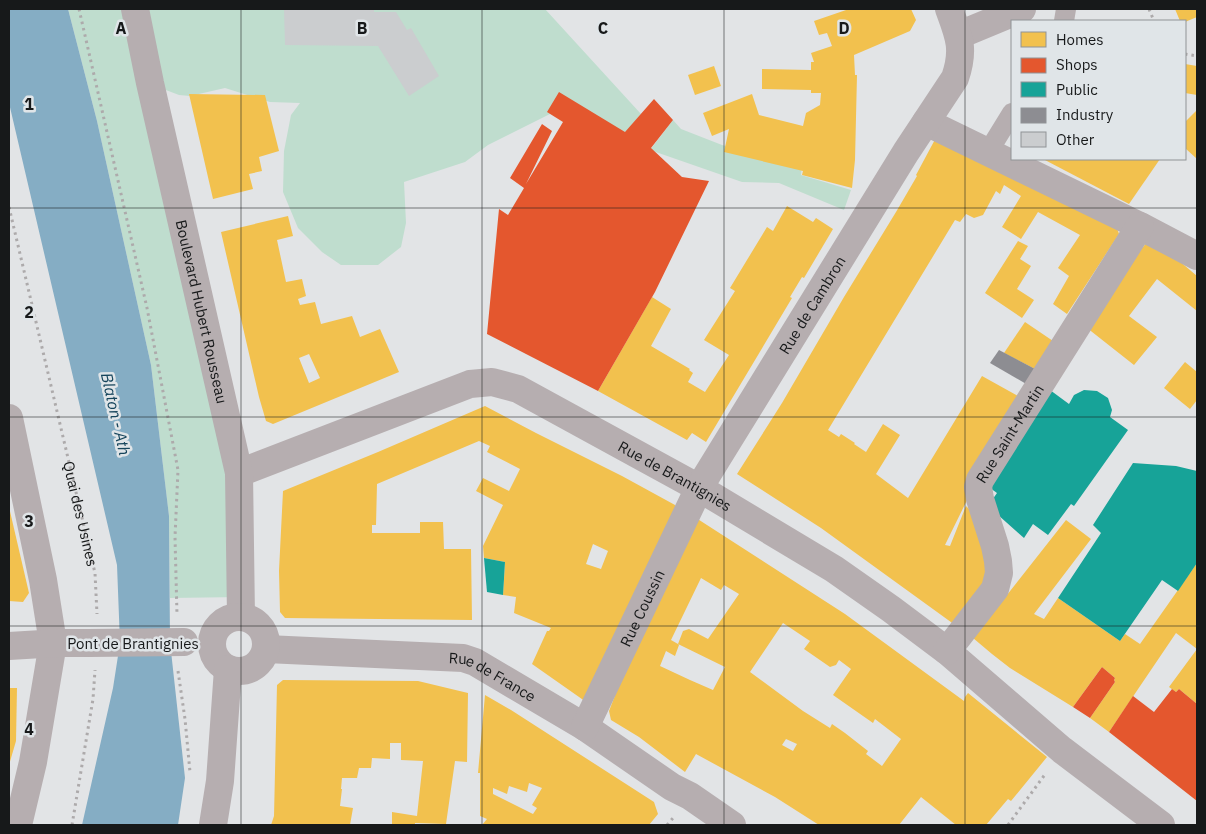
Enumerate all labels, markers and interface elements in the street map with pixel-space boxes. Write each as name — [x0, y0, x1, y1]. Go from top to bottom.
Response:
text: A — [116, 18, 127, 38]
text: B — [357, 18, 368, 38]
text: C — [598, 18, 608, 38]
text: D — [838, 18, 850, 38]
legend — [1011, 20, 1186, 160]
text: Homes — [1056, 30, 1104, 49]
text: Shops — [1056, 55, 1098, 74]
text: Public — [1056, 80, 1098, 99]
text: 1 — [24, 94, 34, 114]
text: Industry — [1056, 105, 1114, 124]
text: Other — [1056, 130, 1095, 149]
street label: Boulevard Hubert Rousseau — [172, 218, 232, 405]
street label: Rue de Cambron — [774, 252, 849, 357]
text: 2 — [24, 302, 34, 322]
water label: Blaton - Ath — [97, 371, 135, 457]
street label: Rue Saint-Martin — [971, 380, 1048, 486]
street label: Rue de Brantignies — [615, 436, 735, 515]
street label: Quai des Usines — [59, 459, 103, 568]
text: 3 — [24, 511, 34, 531]
street label: Rue Coussin — [615, 566, 668, 649]
street label: Pont de Brantignies — [67, 634, 199, 653]
street label: Rue de France — [448, 648, 539, 705]
text: 4 — [24, 719, 34, 739]

